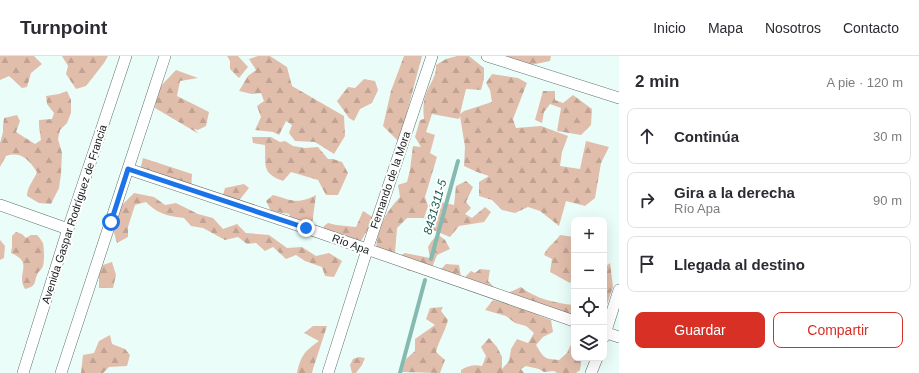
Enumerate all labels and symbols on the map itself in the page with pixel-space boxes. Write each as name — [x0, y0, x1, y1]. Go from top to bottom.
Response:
street label: Avenida Gaspar Rodríguez de Francia — [39, 122, 109, 305]
street label: Fernando de la Mora — [368, 129, 413, 230]
water label: 8431311-5 — [420, 178, 450, 236]
route start — [102, 213, 120, 231]
route end — [297, 219, 315, 237]
street label: Río Apa — [331, 232, 372, 257]

